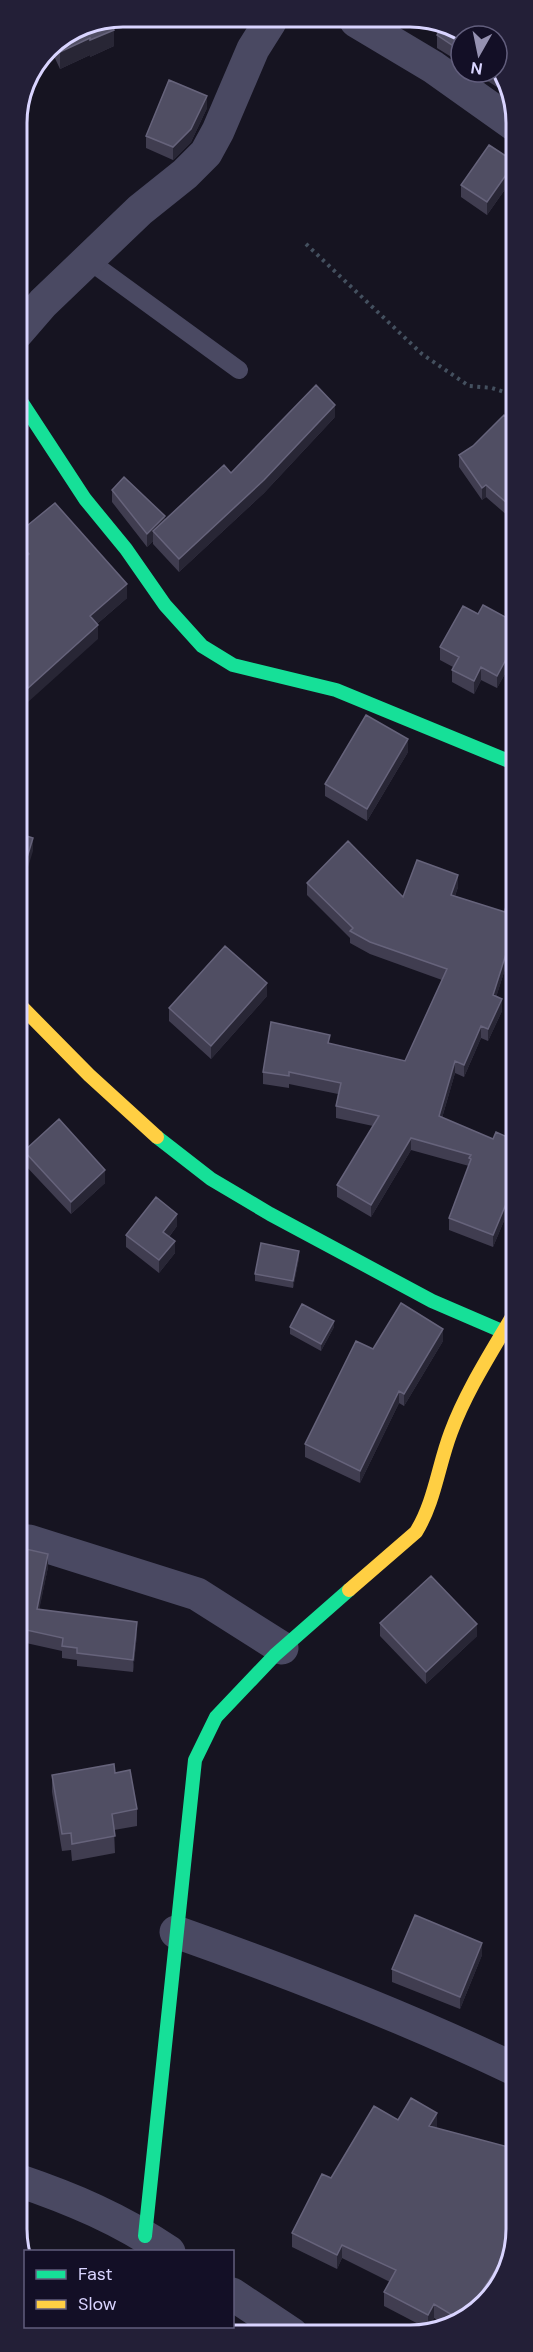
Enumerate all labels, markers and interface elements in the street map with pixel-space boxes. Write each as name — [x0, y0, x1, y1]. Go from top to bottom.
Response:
north arrow — [449, 24, 509, 84]
text: N — [469, 57, 484, 80]
legend — [24, 2250, 234, 2328]
text: Fast — [78, 2262, 113, 2286]
text: Slow — [78, 2292, 117, 2316]

